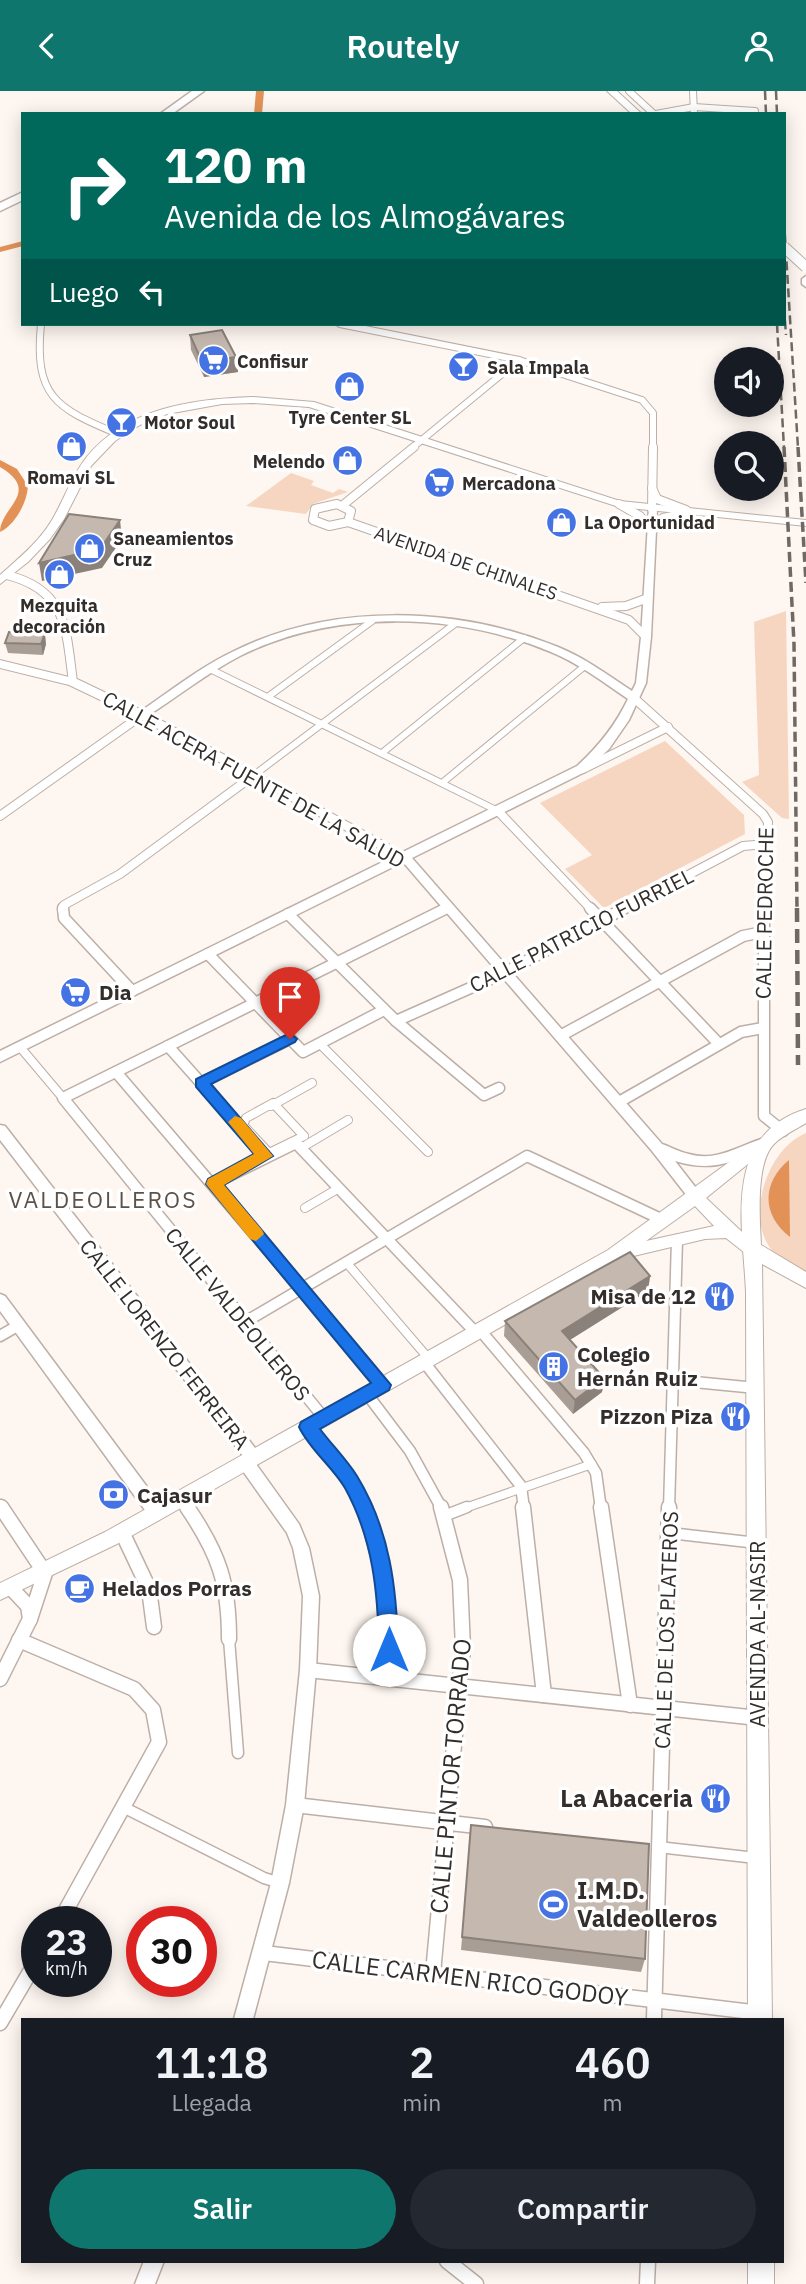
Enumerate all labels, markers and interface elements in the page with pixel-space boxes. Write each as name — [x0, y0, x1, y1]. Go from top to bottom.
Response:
text: Routely — [346, 25, 460, 67]
icon: back — [28, 27, 66, 65]
icon: person — [740, 27, 778, 65]
text: 120 m — [164, 133, 308, 196]
icon: right — [49, 140, 140, 231]
text: Avenida de los Almogávares — [164, 195, 566, 237]
icon: left — [133, 273, 171, 311]
text: Luego — [49, 275, 119, 309]
supermarket icon: Confisur — [197, 344, 231, 378]
map controls — [714, 347, 784, 501]
button: sound — [714, 347, 784, 417]
place label: Confisur — [237, 350, 308, 373]
bar icon: Sala Impala — [447, 350, 481, 384]
place label: Sala Impala — [487, 356, 589, 379]
shop icon: Tyre Center SL — [333, 370, 367, 404]
bar icon: Motor Soul — [104, 405, 138, 439]
place label: Tyre Center SL — [289, 406, 411, 429]
place label: Motor Soul — [144, 411, 235, 434]
shop icon: Romavi SL — [54, 429, 88, 463]
button: search — [714, 431, 784, 501]
shop icon: Melendo — [331, 444, 365, 478]
place label: Melendo — [253, 450, 325, 473]
place label: Romavi SL — [27, 466, 115, 489]
supermarket icon: Mercadona — [422, 466, 456, 500]
place label: Mercadona — [462, 472, 556, 495]
shop icon: La Oportunidad — [544, 505, 578, 539]
place label: La Oportunidad — [584, 511, 715, 534]
street label: AVENIDA DE CHINALES — [371, 521, 561, 605]
place label: Saneamientos Cruz — [113, 527, 234, 571]
shop icon: Saneamientos Cruz — [73, 531, 107, 565]
shop icon: Mezquita decoración — [42, 558, 76, 592]
place label: Mezquita decoración — [12, 594, 106, 638]
street label: CALLE ACERA FUENTE DE LA SALUD — [98, 684, 410, 874]
street label: CALLE PEDROCHE — [749, 827, 779, 999]
street label: CALLE PATRICIO FURRIEL — [464, 861, 698, 999]
pin — [260, 967, 320, 1039]
supermarket icon: Dia — [59, 975, 93, 1009]
place label: Dia — [99, 978, 132, 1006]
icon: arrive — [271, 978, 309, 1016]
district label: VALDEOLLEROS — [8, 1184, 198, 1214]
street label: CALLE VALDEOLLEROS — [159, 1221, 317, 1407]
street label: CALLE LORENZO FERREIRA — [74, 1233, 256, 1455]
restaurant icon: Misa de 12 — [702, 1279, 736, 1313]
place label: Misa de 12 — [591, 1282, 696, 1310]
place label: Colegio Hernán Ruiz — [577, 1340, 698, 1392]
building icon: Colegio Hernán Ruiz — [537, 1349, 571, 1383]
restaurant icon: Pizzon Piza — [719, 1399, 753, 1433]
place label: Pizzon Piza — [600, 1402, 713, 1430]
bank icon: Cajasur — [97, 1478, 131, 1512]
place label: Cajasur — [137, 1481, 213, 1509]
street label: CALLE DE LOS PLATEROS — [648, 1510, 684, 1750]
street label: AVENIDA AL-NASIR — [743, 1540, 771, 1728]
cafe icon: Helados Porras — [62, 1571, 96, 1605]
place label: Helados Porras — [102, 1574, 252, 1602]
position arrow — [352, 1613, 426, 1687]
street label: CALLE PINTOR TORRADO — [422, 1637, 478, 1915]
restaurant icon: La Abaceria — [699, 1781, 733, 1815]
place label: La Abaceria — [560, 1782, 693, 1814]
place label: I.M.D. Valdeolleros — [577, 1874, 717, 1934]
sports icon: I.M.D. Valdeolleros — [537, 1887, 571, 1921]
speed limit sign: 30 — [126, 1906, 217, 1997]
text: 23 — [45, 1919, 88, 1965]
street label: CALLE CARMEN RICO GODOY — [310, 1943, 630, 2013]
text: km/h — [45, 1957, 88, 1980]
text: 11:18 — [155, 2035, 269, 2090]
text: 2 — [409, 2035, 434, 2090]
text: 460 — [575, 2035, 650, 2090]
text: Llegada — [171, 2087, 252, 2117]
text: min — [402, 2087, 441, 2117]
text: m — [603, 2087, 623, 2117]
button: Salir — [49, 2169, 396, 2249]
button: Compartir — [410, 2169, 756, 2249]

